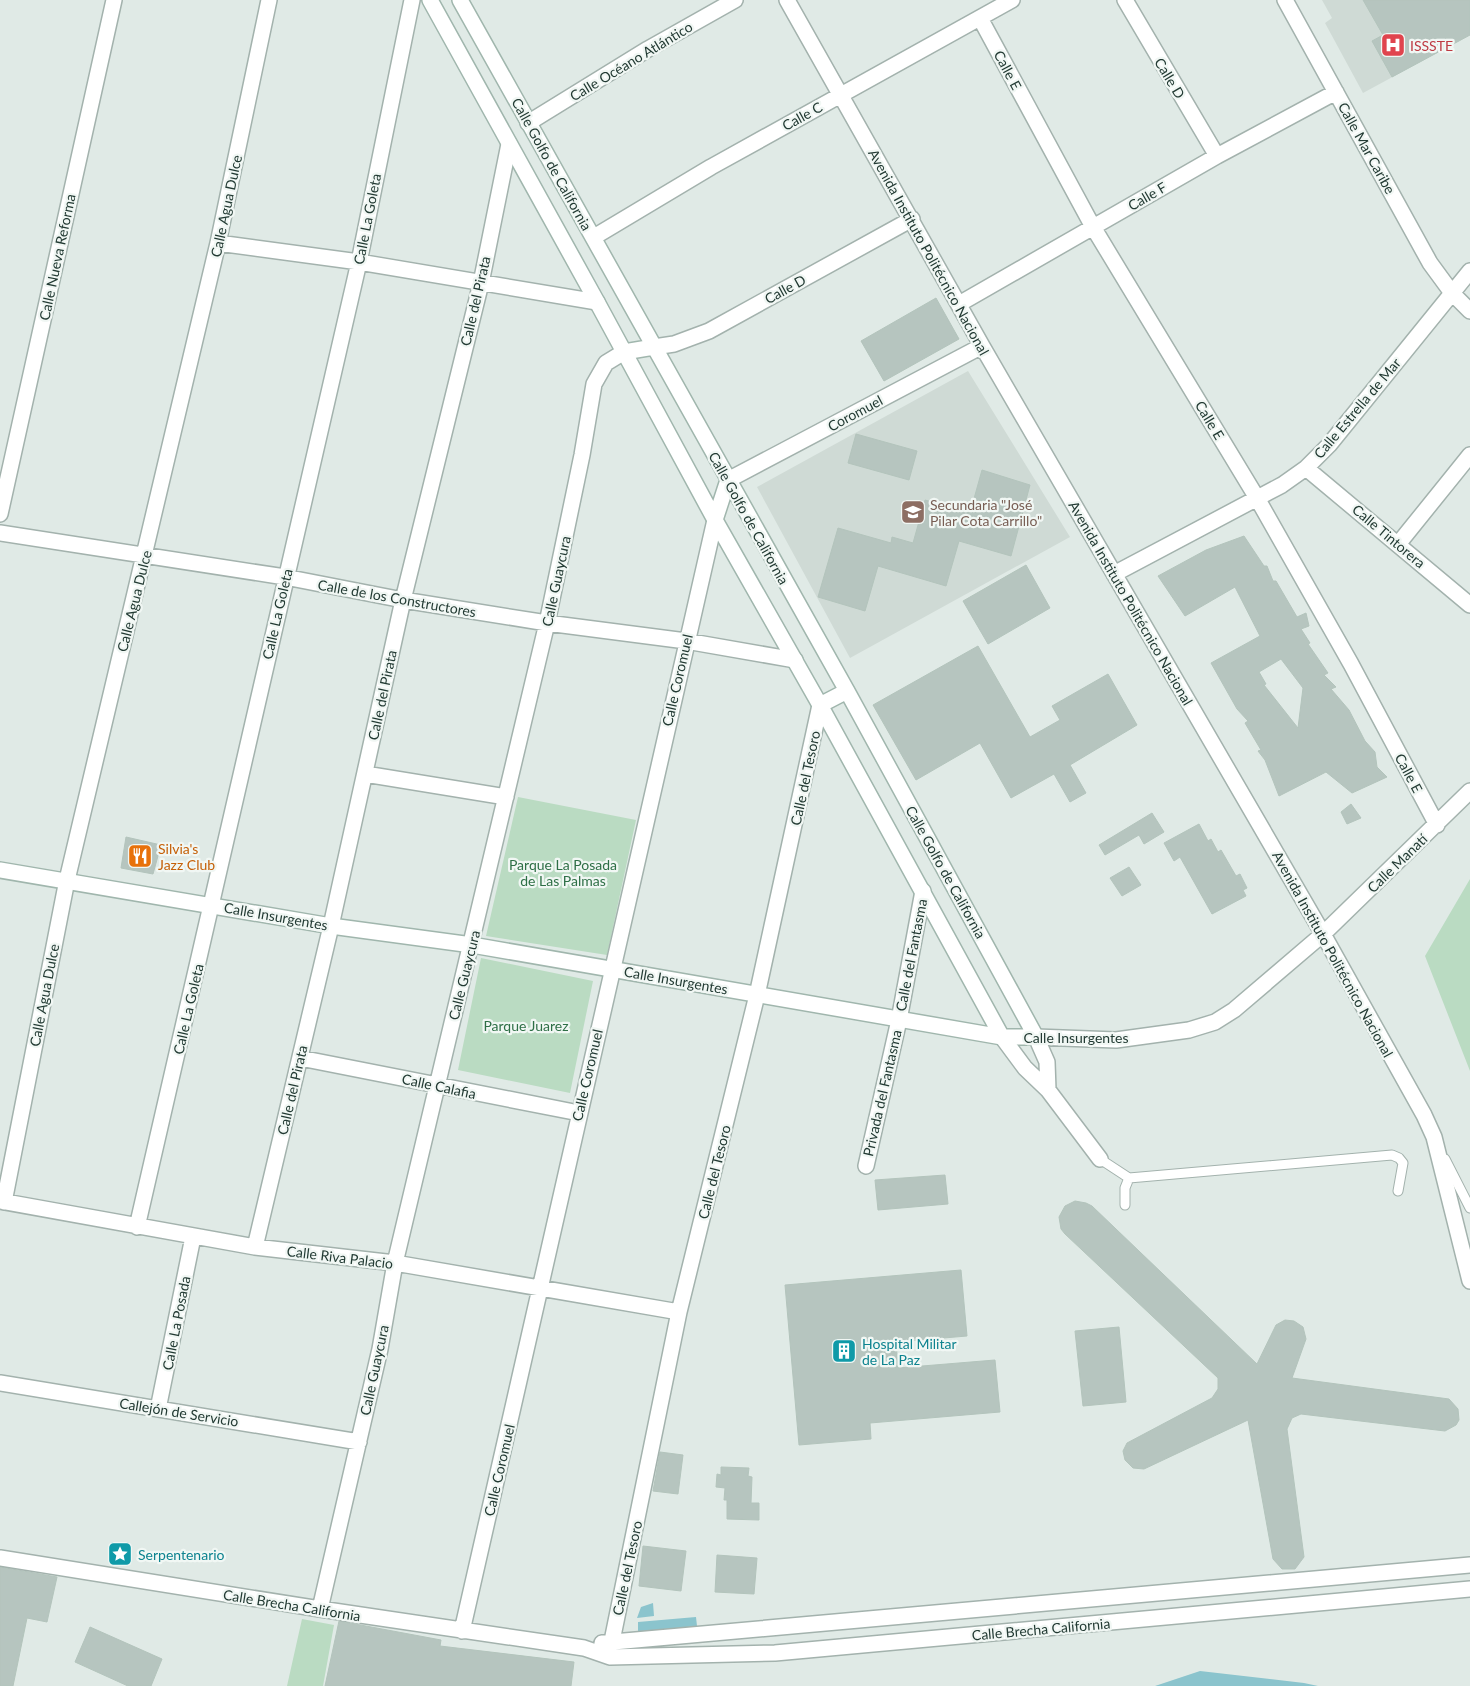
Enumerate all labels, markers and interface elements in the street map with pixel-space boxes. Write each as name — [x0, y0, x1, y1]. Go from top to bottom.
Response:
street label: Calle Océano Atlántico — [567, 18, 695, 104]
hospital icon: ISSSTE — [1380, 32, 1406, 58]
place label: ISSSTE — [1410, 37, 1453, 54]
street label: Calle E — [991, 47, 1025, 93]
street label: Calle D — [1151, 55, 1189, 101]
street label: Calle Golfo de California — [508, 95, 596, 233]
street label: Calle C — [779, 98, 826, 134]
street label: Calle Mar Caribe — [1335, 99, 1399, 197]
street label: Avenida Instituto Politécnico Nacional — [865, 146, 993, 358]
street label: Calle Agua Dulce — [207, 153, 245, 259]
street label: Calle La Goleta — [350, 172, 384, 266]
street label: Calle F — [1125, 178, 1169, 214]
street label: Calle Nueva Reforma — [35, 192, 79, 322]
street label: Calle del Pirata — [456, 254, 494, 348]
street label: Calle D — [761, 271, 809, 307]
street label: Calle Estrella de Mar — [1310, 354, 1404, 462]
street label: Coromuel — [825, 391, 885, 435]
street label: Calle E — [1192, 398, 1228, 442]
street label: Calle Golfo de California — [705, 449, 793, 587]
place label: Secundaria "José Pilar Cota Carrillo" — [930, 496, 1042, 529]
street label: Avenida Instituto Politécnico Nacional — [1065, 498, 1197, 708]
school or university icon: Secundaria "José Pilar Cota Carrillo" — [900, 499, 926, 525]
street label: Calle Tintorera — [1349, 501, 1429, 571]
street label: Calle Guaycura — [538, 534, 574, 628]
street label: Calle Agua Dulce — [113, 548, 155, 654]
street label: Calle La Goleta — [258, 567, 296, 661]
street label: Calle de los Constructores — [317, 576, 477, 620]
street label: Calle Coromuel — [658, 632, 696, 728]
street label: Calle del Pirata — [364, 648, 400, 742]
street label: Calle del Tesoro — [787, 729, 823, 827]
street label: Calle E — [1392, 750, 1426, 796]
street label: Calle Golfo de California — [902, 803, 990, 941]
street label: Calle Manatí — [1363, 829, 1432, 896]
place label: Silvia's Jazz Club — [158, 840, 215, 873]
restaurant icon: Silvia's Jazz Club — [127, 843, 153, 869]
street label: Avenida Instituto Politécnico Nacional — [1269, 848, 1397, 1060]
park label: Parque La Posada de Las Palmas — [509, 856, 617, 889]
street label: Calle del Fantasma — [892, 897, 930, 1013]
street label: Calle Insurgentes — [223, 899, 329, 933]
street label: Calle Guaycura — [445, 928, 483, 1022]
street label: Calle Agua Dulce — [26, 942, 62, 1048]
street label: Calle La Goleta — [169, 962, 207, 1056]
street label: Calle Insurgentes — [623, 963, 729, 997]
park label: Parque Juarez — [483, 1017, 569, 1034]
street label: Calle Coromuel — [568, 1027, 606, 1123]
street label: Privada del Fantasma — [859, 1028, 905, 1158]
street label: Calle Insurgentes — [1023, 1029, 1129, 1046]
street label: Calle del Pirata — [273, 1043, 311, 1137]
street label: Calle Calafia — [400, 1070, 478, 1102]
street label: Calle del Tesoro — [694, 1123, 734, 1221]
street label: Calle Riva Palacio — [286, 1242, 394, 1272]
street label: Calle La Posada — [159, 1275, 193, 1371]
street label: Calle Guaycura — [356, 1323, 392, 1417]
place label: Hospital Militar de La Paz — [862, 1335, 957, 1368]
building icon: Hospital Militar de La Paz — [831, 1338, 857, 1364]
street label: Callejón de Servicio — [118, 1394, 240, 1430]
street label: Calle Coromuel — [480, 1422, 518, 1518]
street label: Calle del Tesoro — [609, 1519, 645, 1617]
place icon: Serpentenario — [107, 1541, 133, 1567]
place label: Serpentenario — [138, 1546, 225, 1563]
street label: Calle Brecha California — [222, 1586, 362, 1624]
street label: Calle Brecha California — [971, 1614, 1111, 1644]

